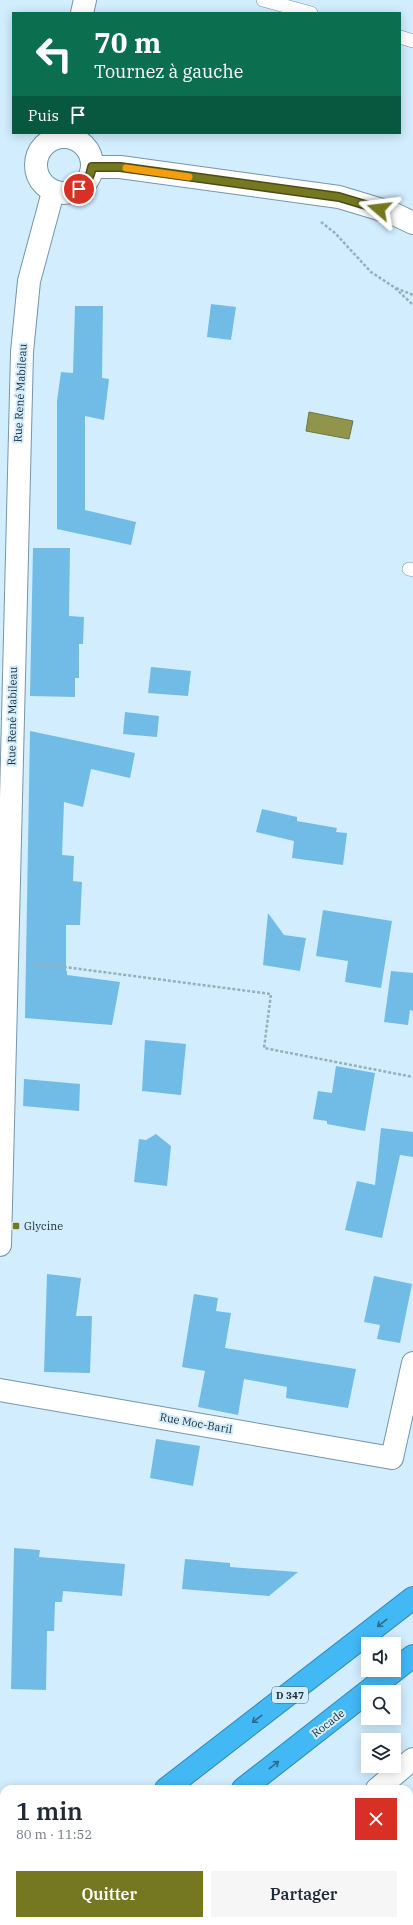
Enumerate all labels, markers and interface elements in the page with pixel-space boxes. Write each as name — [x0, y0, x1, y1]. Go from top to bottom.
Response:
text: 70 m — [94, 24, 161, 61]
icon: left — [28, 28, 80, 80]
text: Tournez à gauche — [94, 60, 243, 83]
icon: arrive — [67, 104, 89, 126]
text: Puis — [28, 106, 59, 125]
pin — [62, 172, 96, 206]
icon: arrive — [68, 178, 90, 200]
position arrow — [358, 188, 400, 230]
street label: Rue René Mabileau — [10, 343, 30, 443]
street label: Rue René Mabileau — [4, 666, 20, 766]
place label: Glycine — [24, 1219, 63, 1233]
marker: Glycine — [11, 1221, 21, 1231]
street label: Rue Moc-Baril — [159, 1410, 233, 1436]
one-way arrow — [377, 1618, 388, 1627]
map controls — [361, 1637, 401, 1773]
button: sound — [361, 1637, 401, 1677]
button: search — [361, 1685, 401, 1725]
road number: D 347 — [272, 1687, 308, 1703]
street label: Rocade — [309, 1706, 347, 1740]
one-way arrow — [252, 1715, 263, 1723]
button: layers — [361, 1733, 401, 1773]
one-way arrow — [268, 1761, 279, 1769]
text: 1 min — [16, 1795, 83, 1827]
button: close — [355, 1798, 397, 1840]
text: 80 m · 11:52 — [16, 1826, 92, 1843]
button: Quitter — [16, 1871, 203, 1917]
button: Partager — [211, 1871, 397, 1917]

